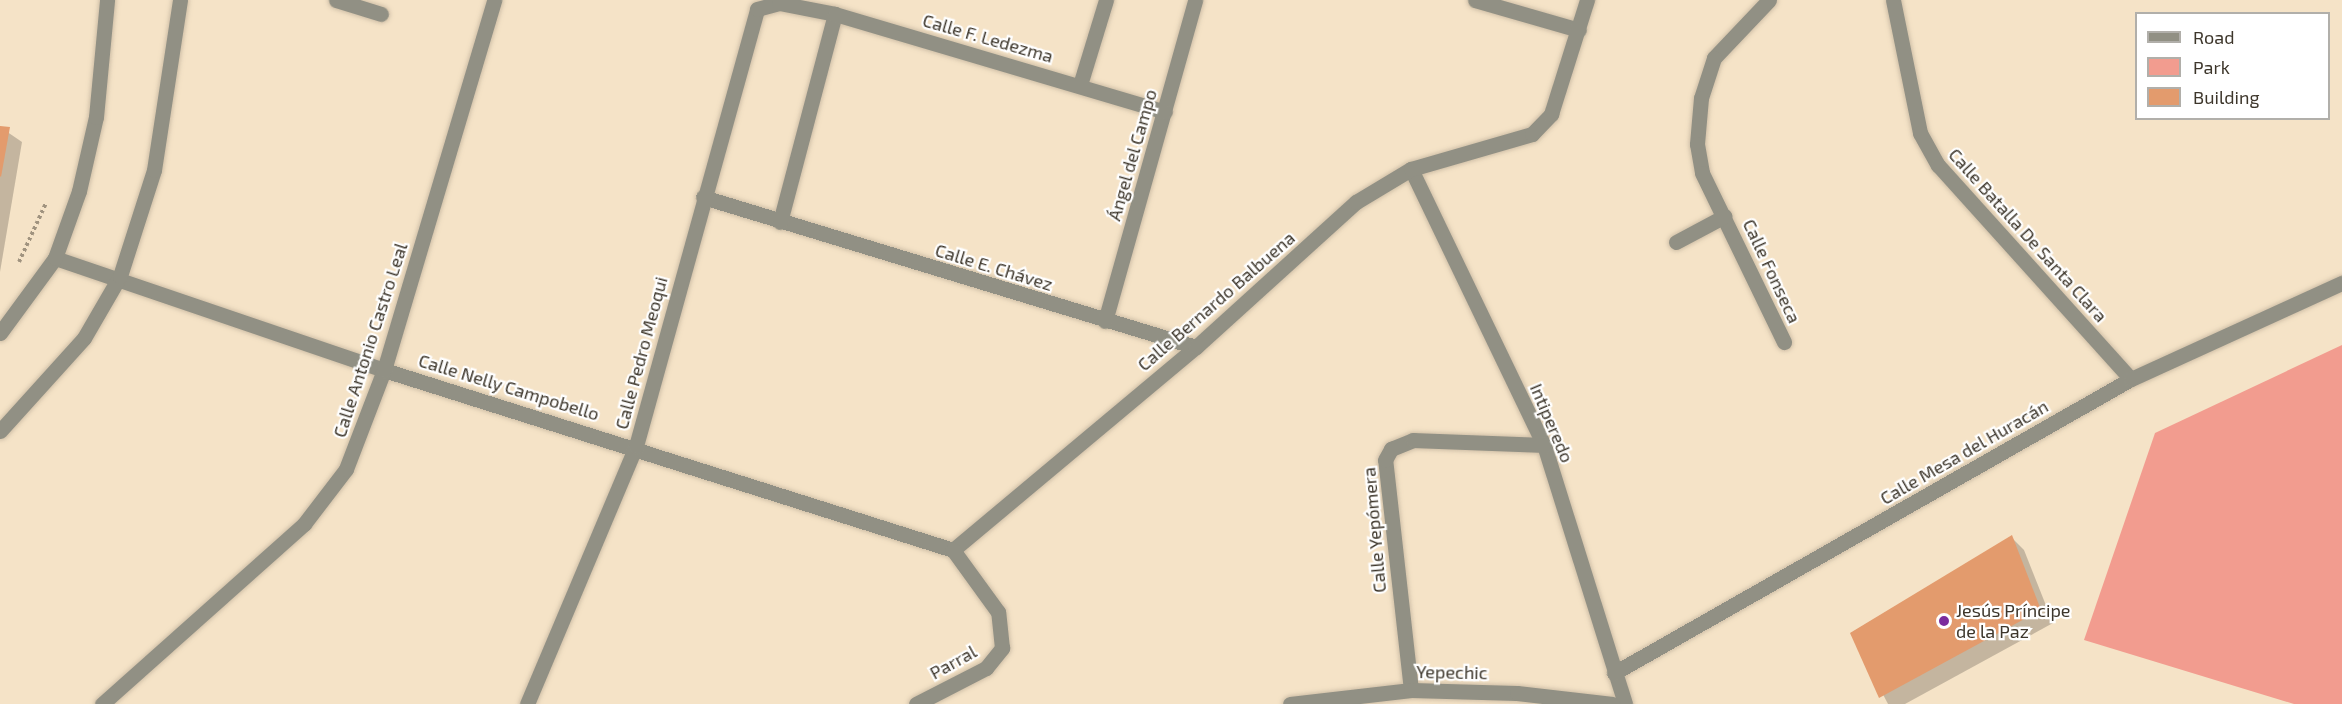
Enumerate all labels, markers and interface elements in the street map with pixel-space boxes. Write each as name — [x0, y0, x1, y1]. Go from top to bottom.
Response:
street label: Calle F. Ledezma — [920, 9, 1056, 67]
legend — [2135, 12, 2330, 120]
text: Road — [2193, 26, 2234, 48]
text: Park — [2193, 56, 2230, 78]
street label: Ángel del Campo — [1103, 86, 1161, 224]
text: Building — [2193, 86, 2260, 108]
street label: Calle Batalla De Santa Clara — [1944, 144, 2112, 326]
street label: Calle Fonseca — [1739, 216, 1805, 326]
street label: Calle Bernardo Balbuena — [1133, 227, 1299, 375]
street label: Calle E. Chávez — [933, 239, 1055, 295]
street label: Calle Antonio Castro Leal — [328, 240, 412, 440]
street label: Calle Pedro Meoqui — [610, 274, 672, 432]
street label: Calle Nelly Campobello — [416, 349, 602, 425]
street label: Intiperedo — [1526, 380, 1578, 466]
street label: Calle Mesa del Huracán — [1876, 395, 2052, 509]
street label: Calle Yepómera — [1358, 466, 1390, 594]
place label: Jesús Príncipe de la Paz — [1956, 600, 2070, 642]
marker: Jesús Príncipe de la Paz — [1937, 614, 1951, 628]
street label: Parral — [926, 640, 980, 684]
street label: Yepechic — [1416, 661, 1488, 683]

